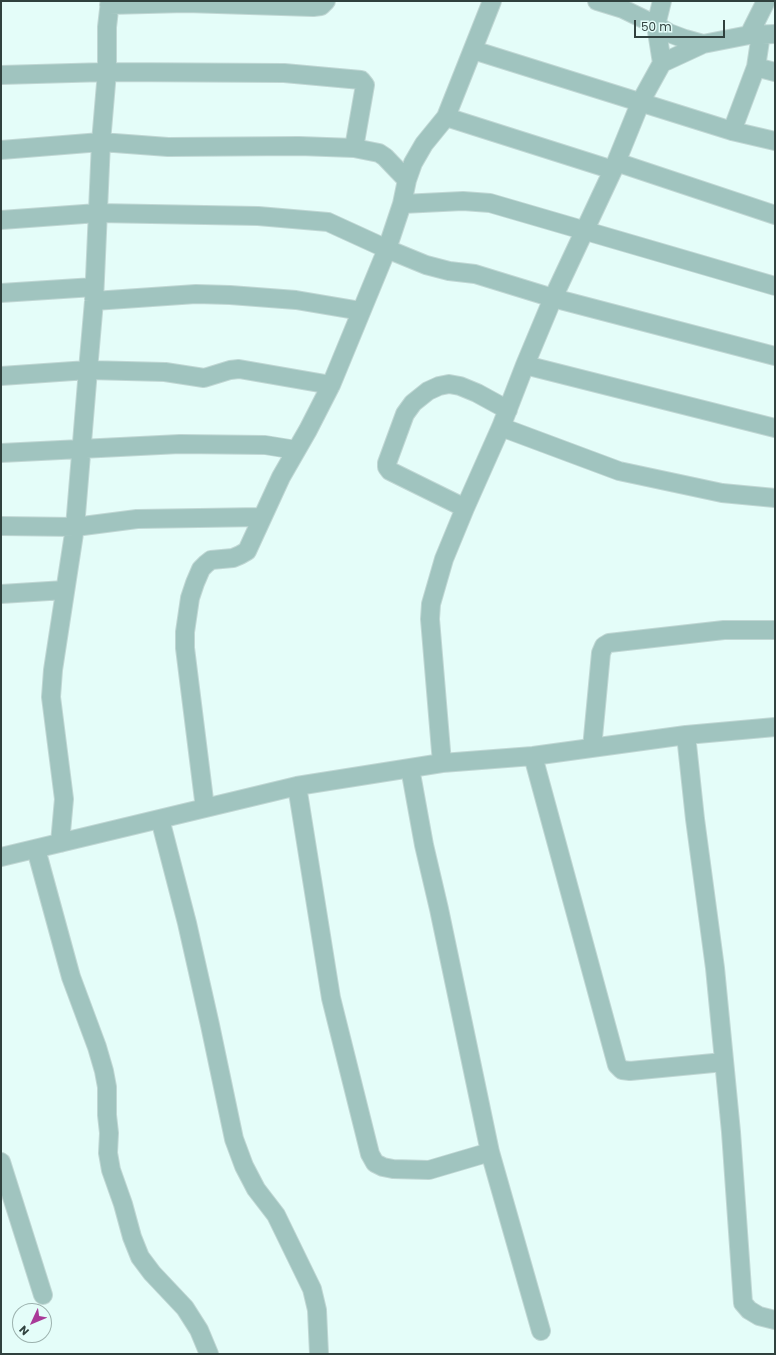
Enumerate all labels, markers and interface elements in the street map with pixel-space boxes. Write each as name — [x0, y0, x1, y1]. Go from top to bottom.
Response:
scale bar — [636, 12, 727, 38]
text: 50 m — [641, 18, 672, 35]
north arrow — [12, 1303, 52, 1343]
text: N — [15, 1322, 33, 1339]

